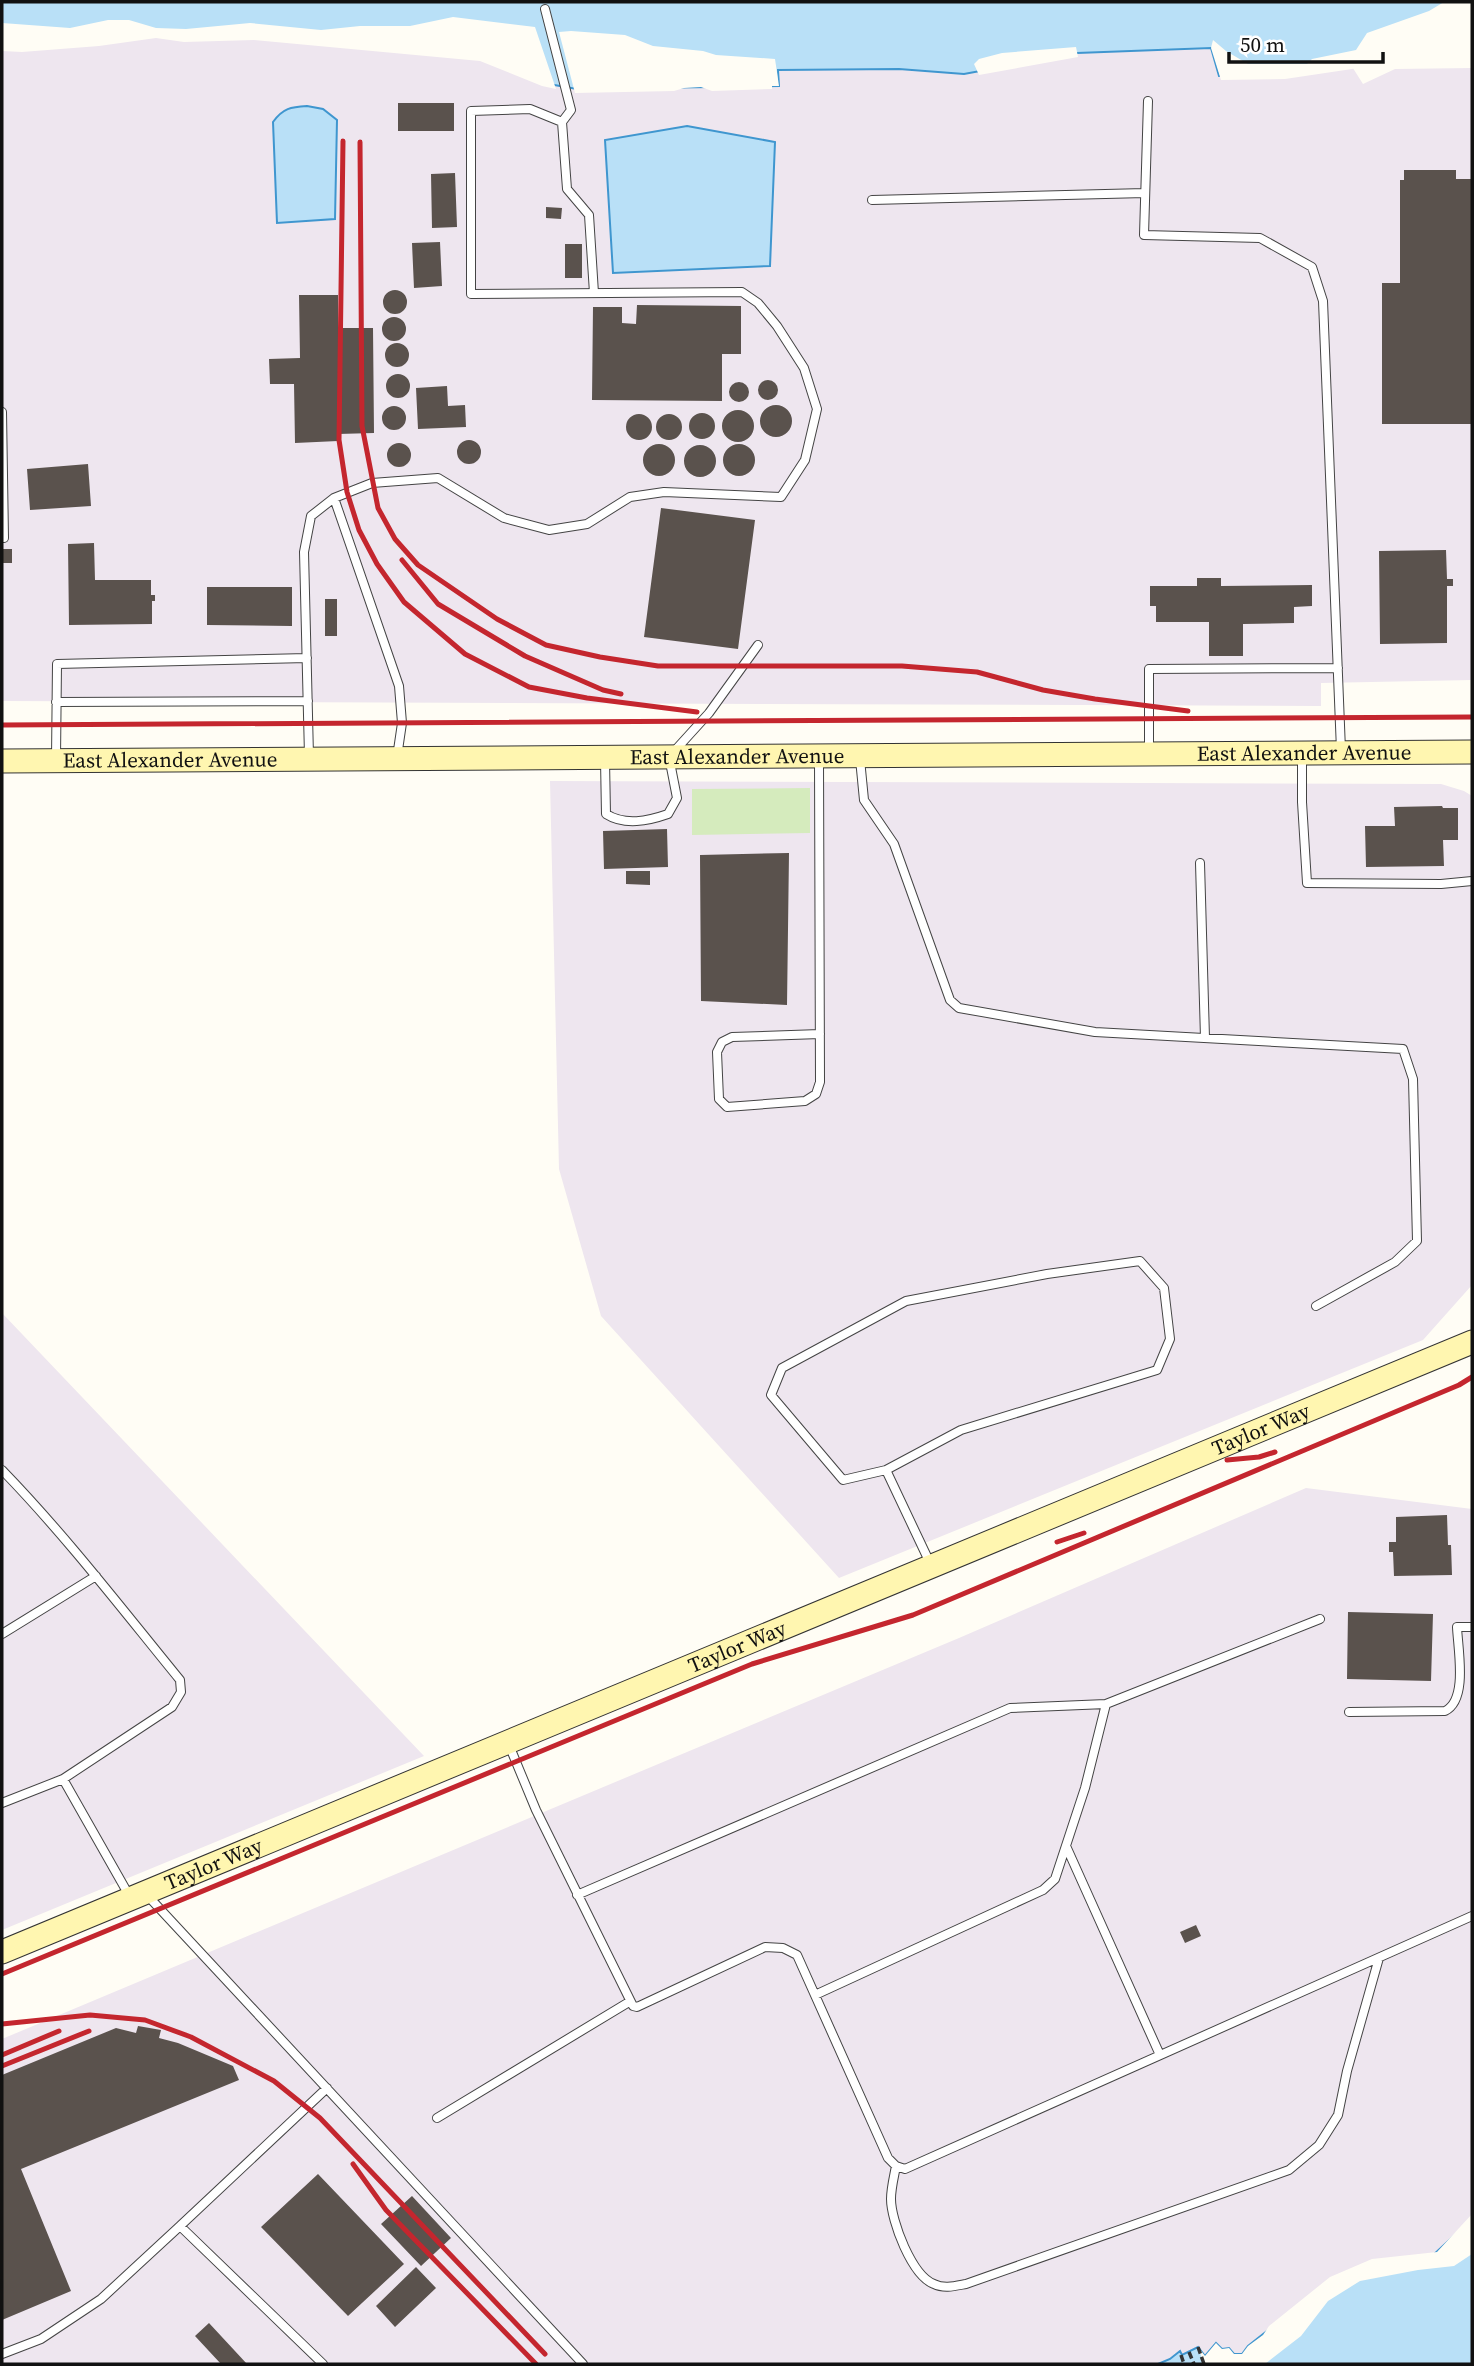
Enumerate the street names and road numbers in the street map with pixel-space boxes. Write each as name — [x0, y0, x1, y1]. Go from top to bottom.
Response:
street label: East Alexander Avenue — [1197, 737, 1411, 768]
street label: East Alexander Avenue — [630, 741, 844, 771]
street label: East Alexander Avenue — [63, 744, 277, 775]
street label: Taylor Way — [1207, 1396, 1314, 1462]
street label: Taylor Way — [684, 1613, 791, 1680]
street label: Taylor Way — [160, 1830, 267, 1897]

